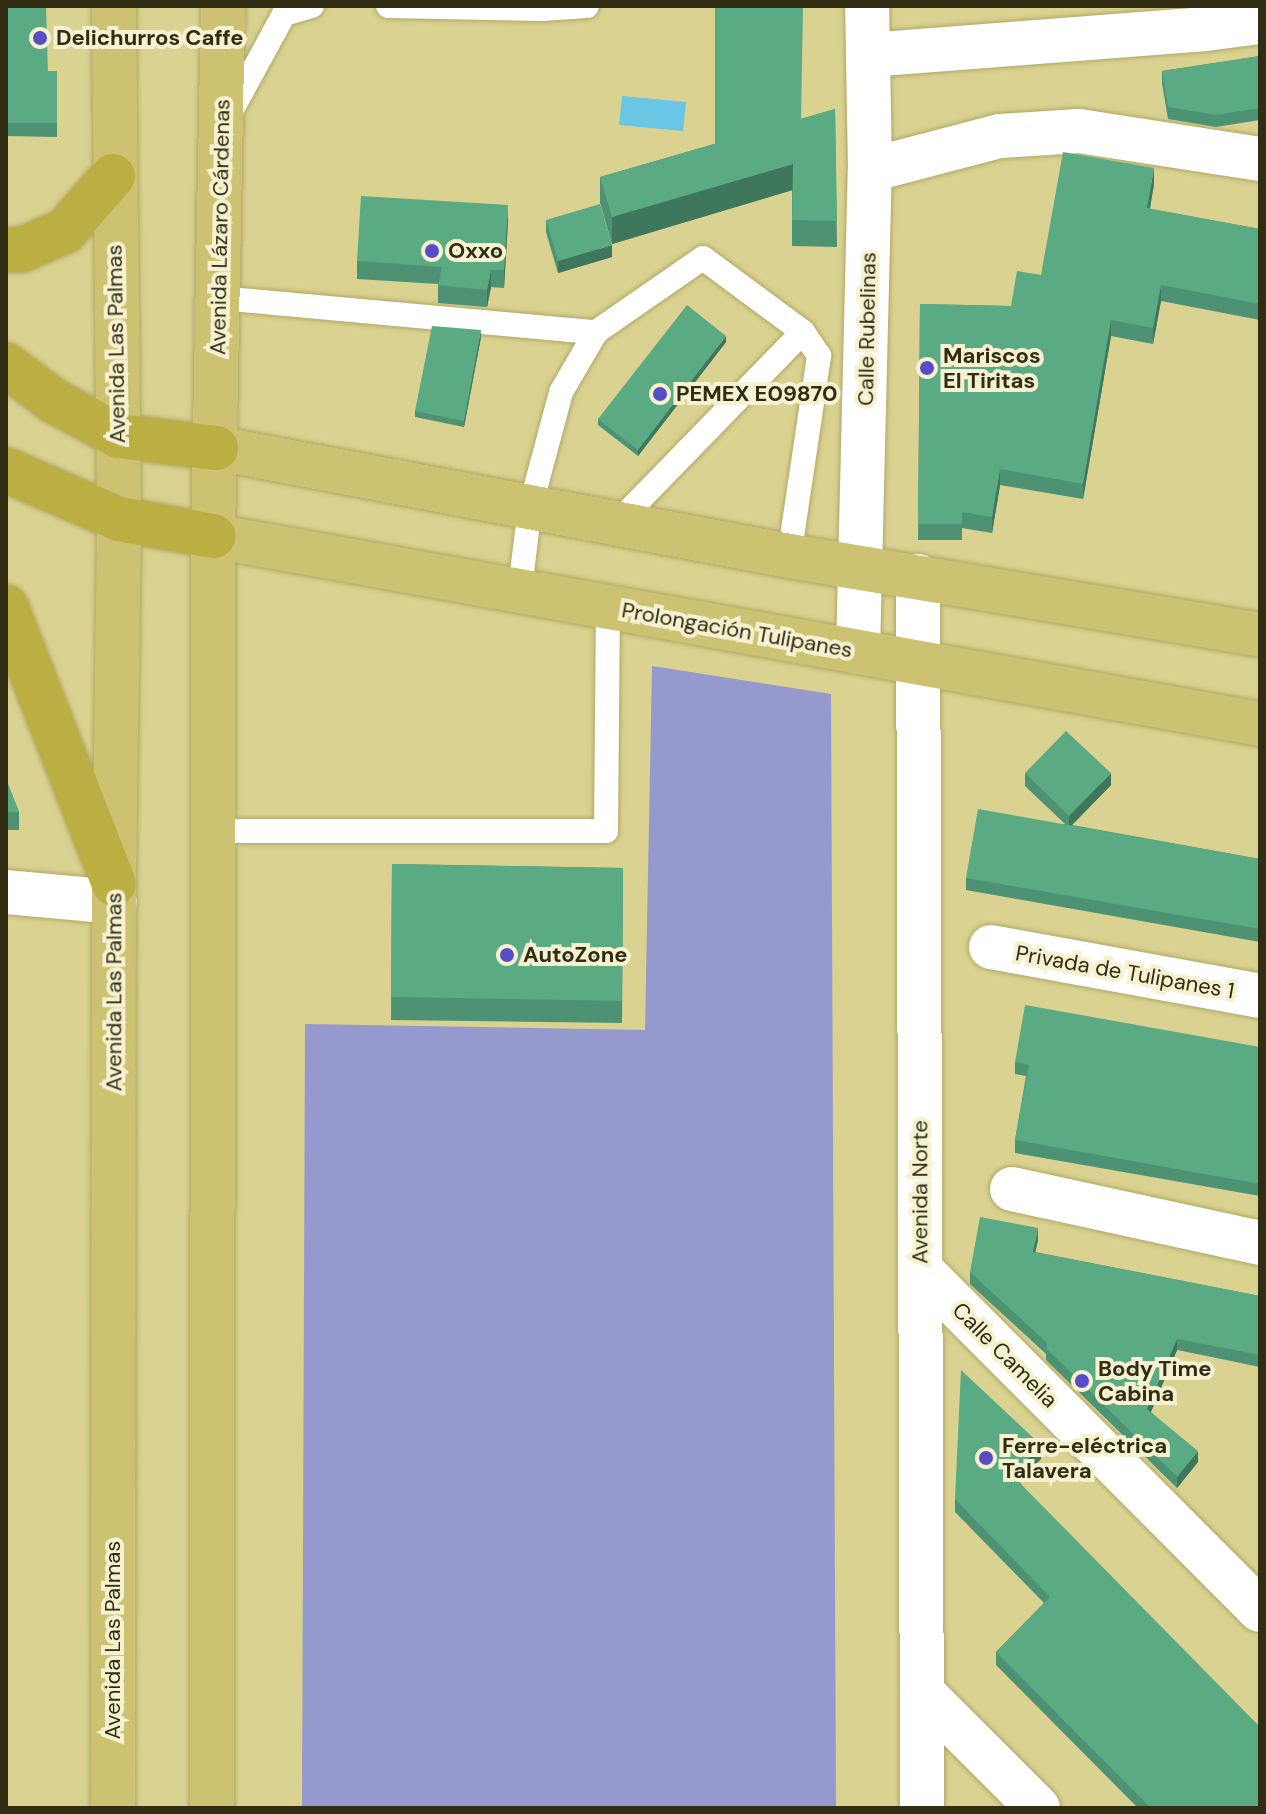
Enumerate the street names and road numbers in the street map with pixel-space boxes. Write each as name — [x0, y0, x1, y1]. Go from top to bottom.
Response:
street label: Avenida Lázaro Cárdenas — [205, 99, 235, 355]
street label: Avenida Las Palmas — [101, 244, 131, 444]
street label: Calle Rubelinas — [852, 252, 882, 406]
street label: Prolongación Tulipanes — [620, 597, 854, 663]
street label: Avenida Las Palmas — [101, 893, 127, 1091]
street label: Privada de Tulipanes 1 — [1014, 940, 1236, 1004]
street label: Avenida Norte — [907, 1120, 933, 1264]
street label: Calle Camelia — [947, 1297, 1063, 1413]
street label: Avenida Las Palmas — [100, 1541, 126, 1739]

